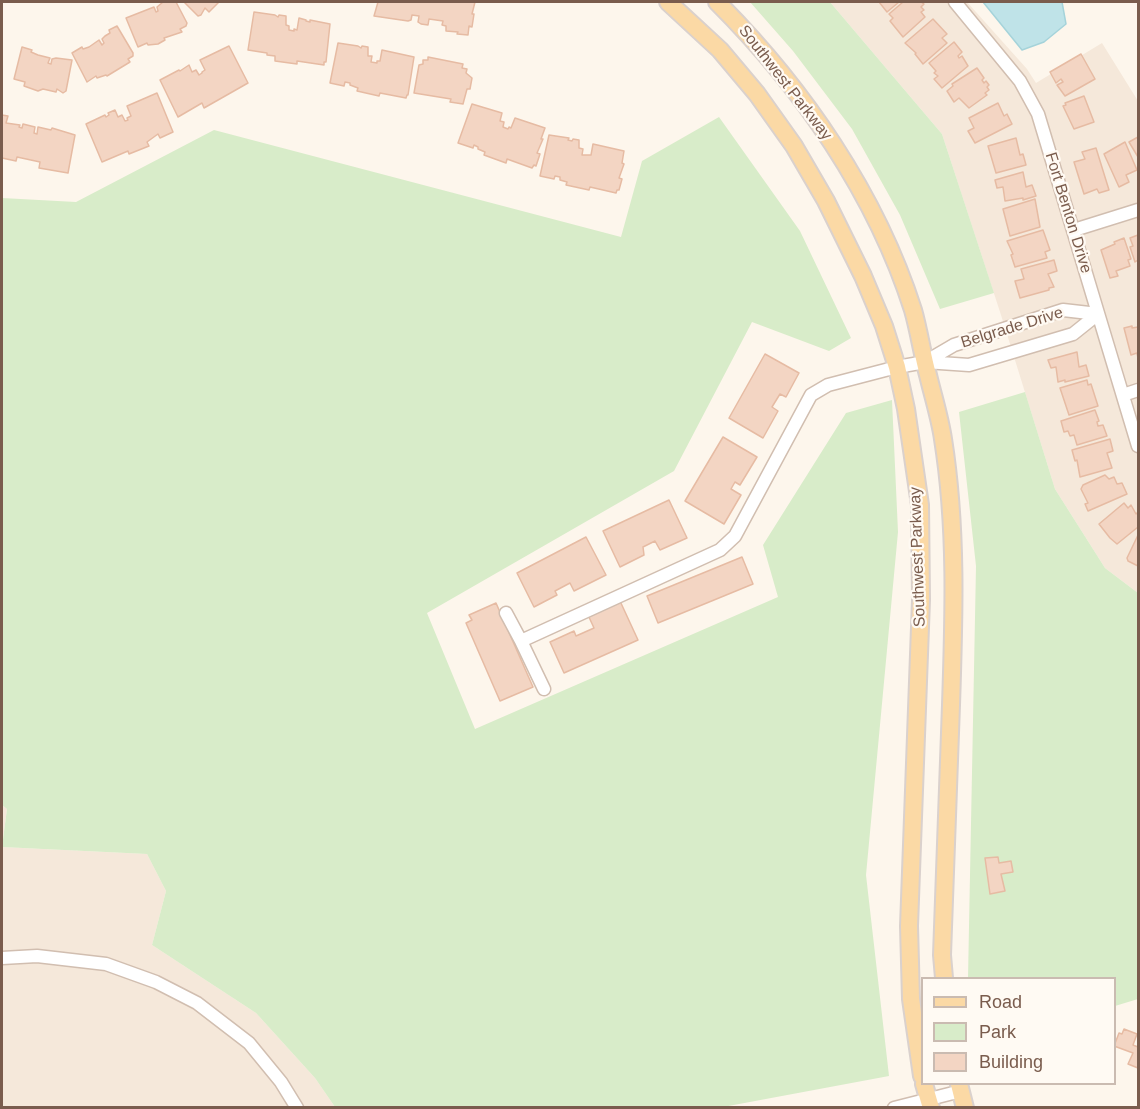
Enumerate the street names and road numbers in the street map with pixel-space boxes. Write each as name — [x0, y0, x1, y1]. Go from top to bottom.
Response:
street label: Southwest Parkway — [734, 22, 836, 144]
street label: Fort Benton Drive — [1040, 150, 1096, 276]
street label: Belgrade Drive — [959, 303, 1065, 353]
street label: Southwest Parkway — [906, 486, 930, 628]

